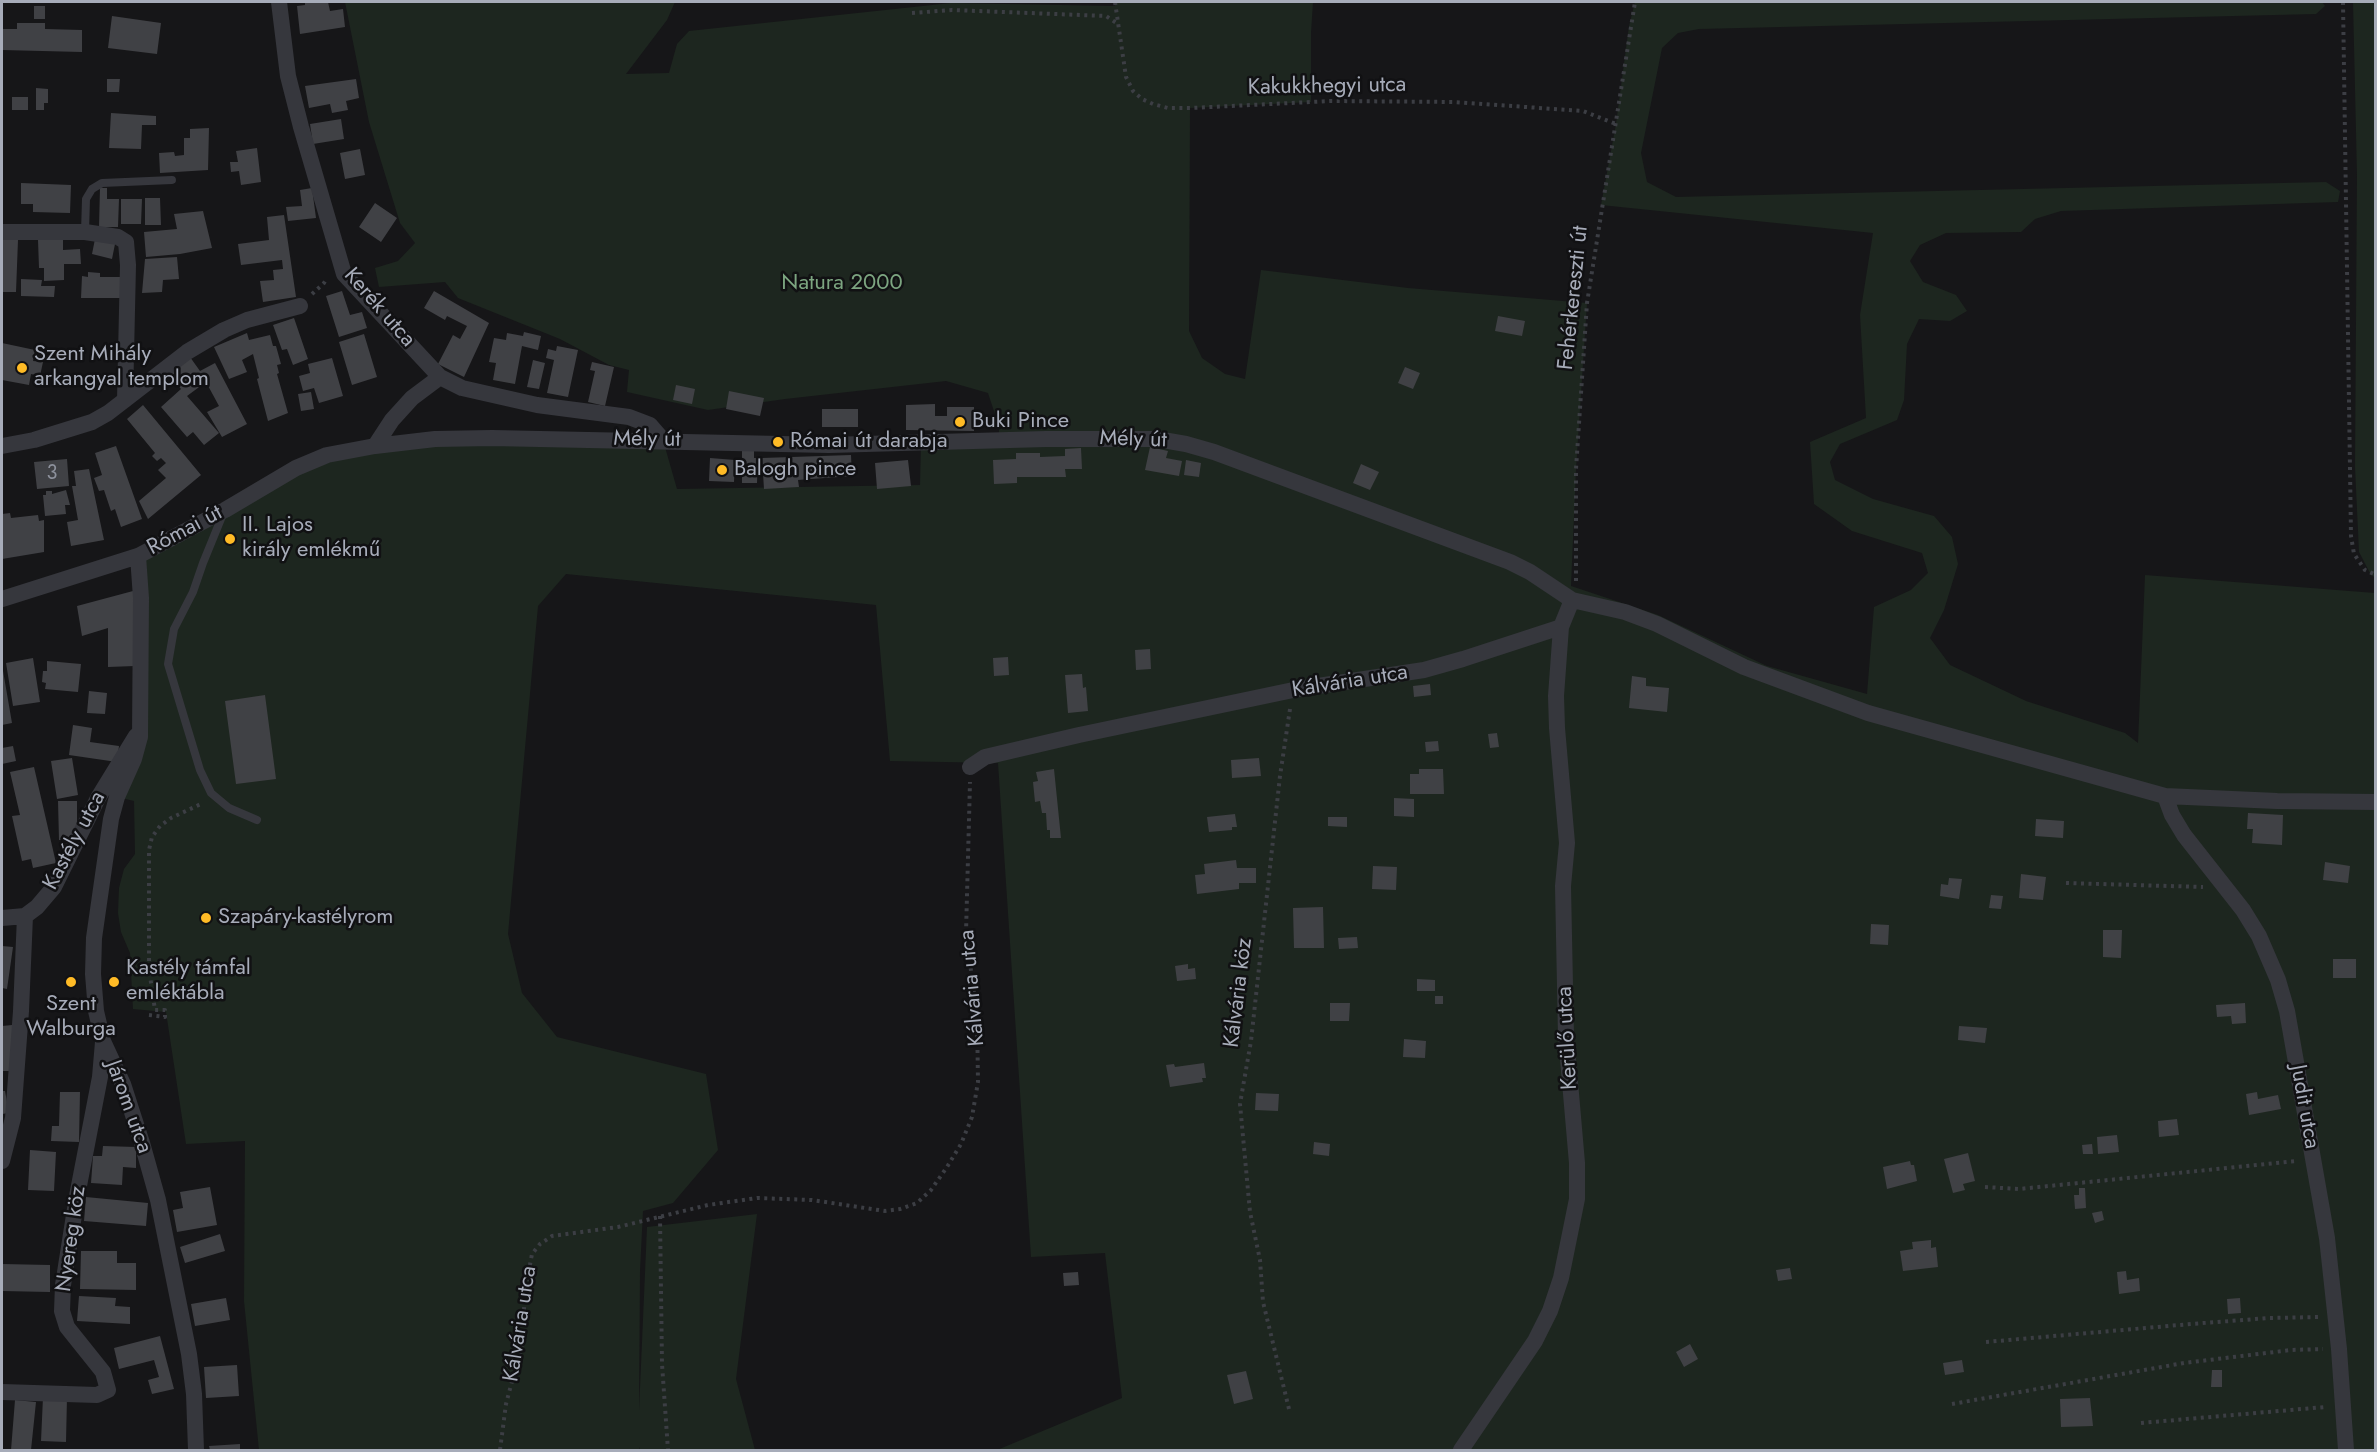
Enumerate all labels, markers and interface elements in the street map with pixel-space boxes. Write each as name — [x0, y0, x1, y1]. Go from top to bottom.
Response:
street label: Kakukkhegyi utca — [1247, 72, 1407, 102]
street label: Fehérkereszti út — [1553, 225, 1595, 371]
street label: Kerék utca — [338, 263, 420, 353]
park label: Natura 2000 — [781, 271, 903, 297]
place label: Szent Mihály arkangyal templom — [34, 342, 209, 394]
marker: Szent Mihály arkangyal templom — [15, 361, 29, 375]
place label: Buki Pince — [972, 409, 1069, 435]
marker: Buki Pince — [953, 415, 967, 429]
street label: Mély út — [613, 426, 681, 454]
street label: Mély út — [1099, 426, 1167, 454]
place label: Római út darabja — [790, 429, 948, 455]
marker: Római út darabja — [771, 435, 785, 449]
place label: Balogh pince — [734, 457, 856, 483]
house number: 3 — [47, 462, 57, 486]
marker: Balogh pince — [715, 463, 729, 477]
street label: Római út — [143, 500, 227, 562]
place label: II. Lajos király emlékmű — [242, 513, 380, 564]
marker: II. Lajos király emlékmű — [223, 532, 237, 546]
street label: Kálvária utca — [1290, 660, 1410, 704]
street label: Kastély utca — [38, 787, 112, 895]
place label: Szapáry-kastélyrom — [218, 905, 393, 931]
marker: Szapáry-kastélyrom — [199, 911, 213, 925]
street label: Kálvária utca — [955, 929, 991, 1047]
street label: Kálvária köz — [1219, 937, 1259, 1049]
place label: Kastély támfal emléktábla — [126, 956, 251, 1008]
marker: Szent Walburga — [64, 975, 78, 989]
marker: Kastély támfal emléktábla — [107, 975, 121, 989]
street label: Kerülő utca — [1552, 985, 1584, 1091]
place label: Szent Walburga — [26, 992, 116, 1044]
street label: Járom utca — [99, 1057, 157, 1157]
street label: Judit utca — [2284, 1063, 2324, 1151]
street label: Nyereg köz — [52, 1184, 92, 1294]
street label: Kálvária utca — [499, 1264, 543, 1384]

